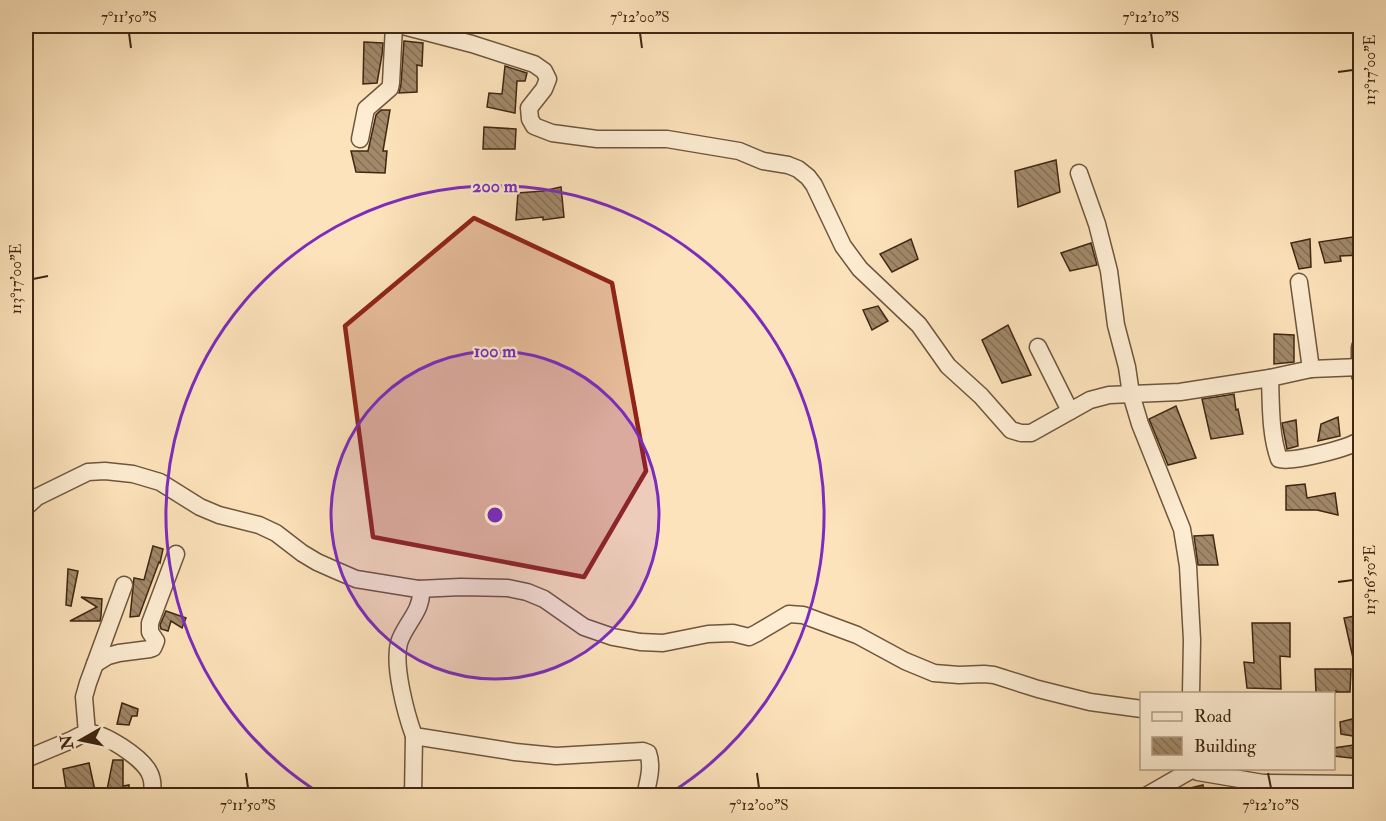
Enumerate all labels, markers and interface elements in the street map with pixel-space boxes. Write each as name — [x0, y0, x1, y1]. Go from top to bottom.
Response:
text: 7°11'50"S — [101, 8, 157, 27]
text: 7°12'00"S — [610, 8, 670, 27]
text: 7°12'10"S — [1123, 8, 1179, 27]
text: 113°17'00"E — [1361, 35, 1380, 105]
text: 200 m — [472, 175, 519, 198]
text: 113°17'00"E — [7, 244, 26, 314]
text: 100 m — [474, 340, 517, 363]
centre of rings — [485, 505, 505, 525]
text: 113°16'50"E — [1361, 545, 1380, 615]
legend — [1140, 692, 1335, 770]
text: Road — [1194, 705, 1232, 728]
north arrow — [51, 710, 111, 770]
text: N — [56, 733, 78, 752]
text: Building — [1194, 735, 1257, 758]
text: 7°11'50"S — [220, 796, 276, 815]
text: 7°12'00"S — [729, 796, 789, 815]
text: 7°12'10"S — [1243, 796, 1299, 815]

